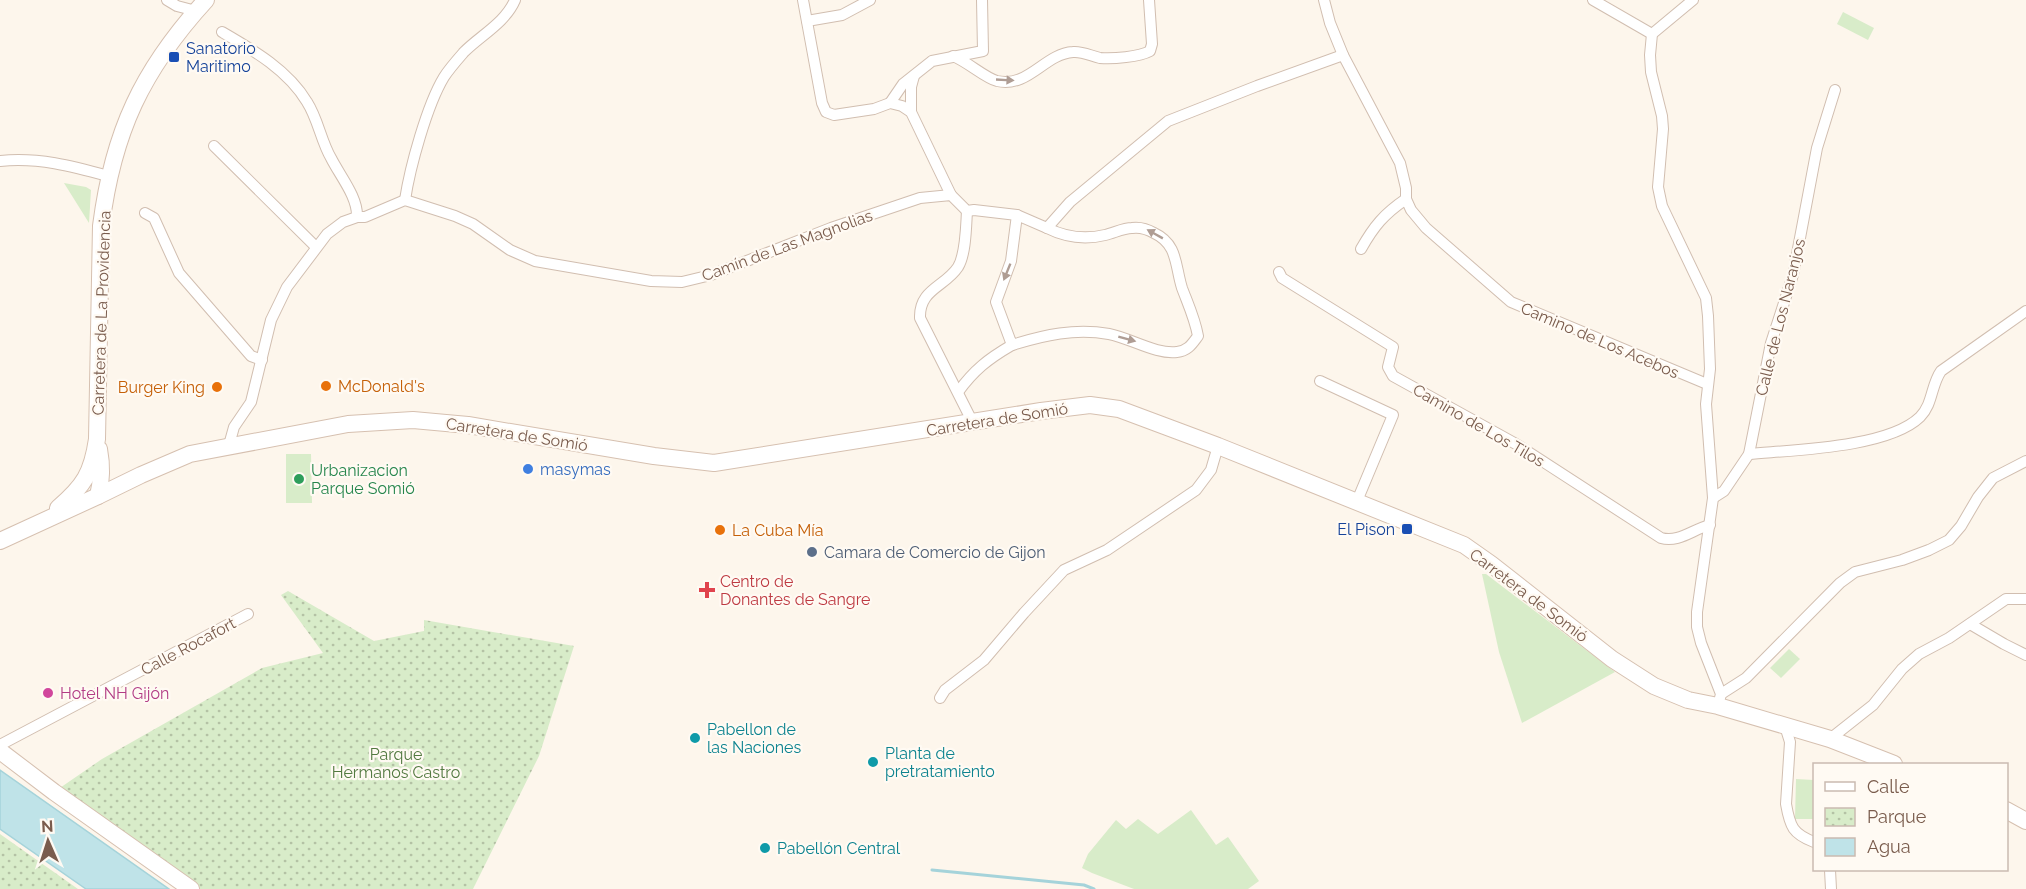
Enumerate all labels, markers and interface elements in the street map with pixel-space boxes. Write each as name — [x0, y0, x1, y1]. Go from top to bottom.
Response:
place label: Sanatorio Maritimo — [186, 39, 256, 76]
marker: Sanatorio Maritimo — [167, 50, 181, 64]
one-way arrow — [995, 76, 1014, 85]
street label: Camín de Las Magnolias — [699, 206, 875, 285]
street label: Carretera de La Providencia — [88, 210, 115, 416]
one-way arrow — [1146, 229, 1163, 239]
street label: Calle de Los Naranjos — [1752, 236, 1809, 398]
one-way arrow — [1002, 263, 1011, 281]
street label: Camino de Los Acebos — [1518, 299, 1682, 383]
one-way arrow — [1118, 335, 1136, 344]
place label: McDonald's — [338, 377, 425, 396]
place label: Burger King — [118, 378, 205, 397]
marker: McDonald's — [319, 379, 333, 393]
marker: Burger King — [210, 380, 224, 394]
street label: Camino de Los Tilos — [1409, 380, 1548, 471]
street label: Carretera de Somió — [925, 399, 1069, 440]
street label: Carretera de Somió — [445, 414, 589, 455]
place label: masymas — [540, 460, 611, 479]
place label: Urbanizacion Parque Somió — [311, 461, 415, 498]
marker: masymas — [521, 462, 535, 476]
marker: Urbanizacion Parque Somió — [292, 472, 306, 486]
place label: El Pison — [1337, 520, 1395, 539]
place label: La Cuba Mía — [732, 521, 824, 540]
marker: El Pison — [1400, 522, 1414, 536]
marker: La Cuba Mía — [713, 523, 727, 537]
place label: Camara de Comercio de Gijon — [824, 543, 1046, 562]
marker: Camara de Comercio de Gijon — [805, 545, 819, 559]
street label: Carretera de Somió — [1466, 545, 1592, 646]
place label: Centro de Donantes de Sangre — [720, 572, 871, 609]
marker: Centro de Donantes de Sangre — [698, 581, 716, 599]
street label: Calle Rocafort — [138, 613, 239, 679]
place label: Hotel NH Gijón — [60, 684, 169, 703]
marker: Hotel NH Gijón — [41, 686, 55, 700]
place label: Pabellon de las Naciones — [707, 720, 801, 757]
marker: Pabellon de las Naciones — [688, 731, 702, 745]
place label: Planta de pretratamiento — [885, 744, 995, 781]
park label: Parque Hermanos Castro — [332, 745, 460, 782]
marker: Planta de pretratamiento — [866, 755, 880, 769]
legend — [1813, 763, 2008, 871]
text: Calle — [1867, 776, 1910, 797]
text: Parque — [1867, 806, 1927, 827]
north arrow — [18, 811, 78, 871]
text: N — [41, 817, 54, 836]
text: Agua — [1867, 836, 1911, 857]
place label: Pabellón Central — [777, 839, 901, 858]
marker: Pabellón Central — [758, 841, 772, 855]

